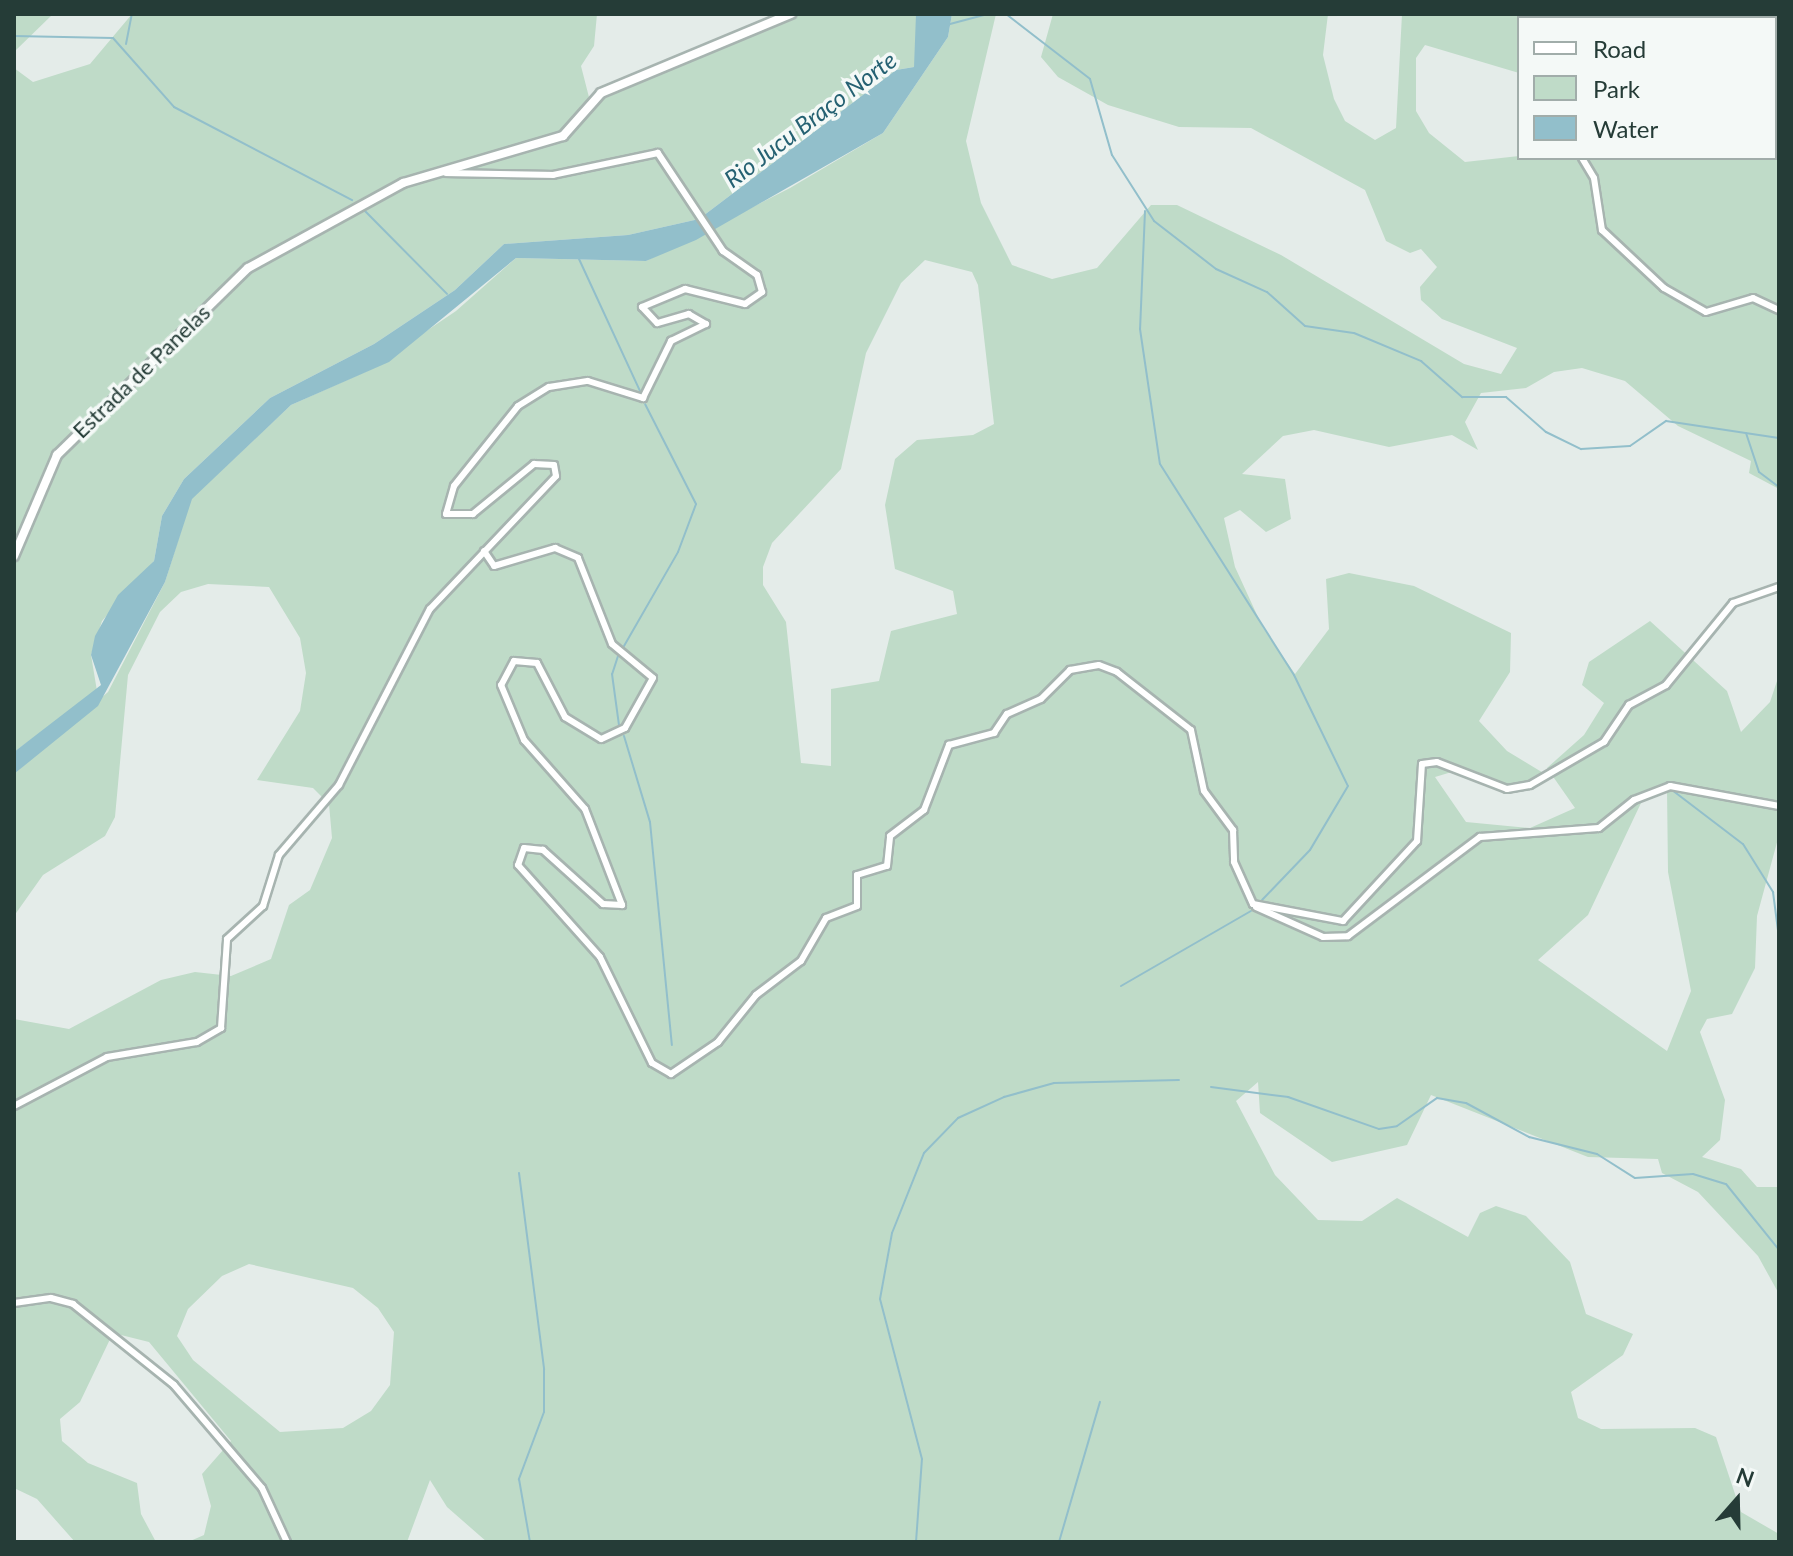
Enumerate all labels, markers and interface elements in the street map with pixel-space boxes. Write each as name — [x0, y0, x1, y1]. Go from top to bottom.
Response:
legend — [1517, 16, 1777, 160]
text: Road — [1593, 34, 1646, 63]
water label: Rio Jucu Braço Norte — [718, 45, 902, 193]
text: Park — [1593, 74, 1640, 103]
text: Water — [1593, 114, 1658, 143]
street label: Estrada de Panelas — [67, 299, 215, 443]
north arrow — [1697, 1460, 1777, 1540]
text: N — [1733, 1461, 1758, 1493]

